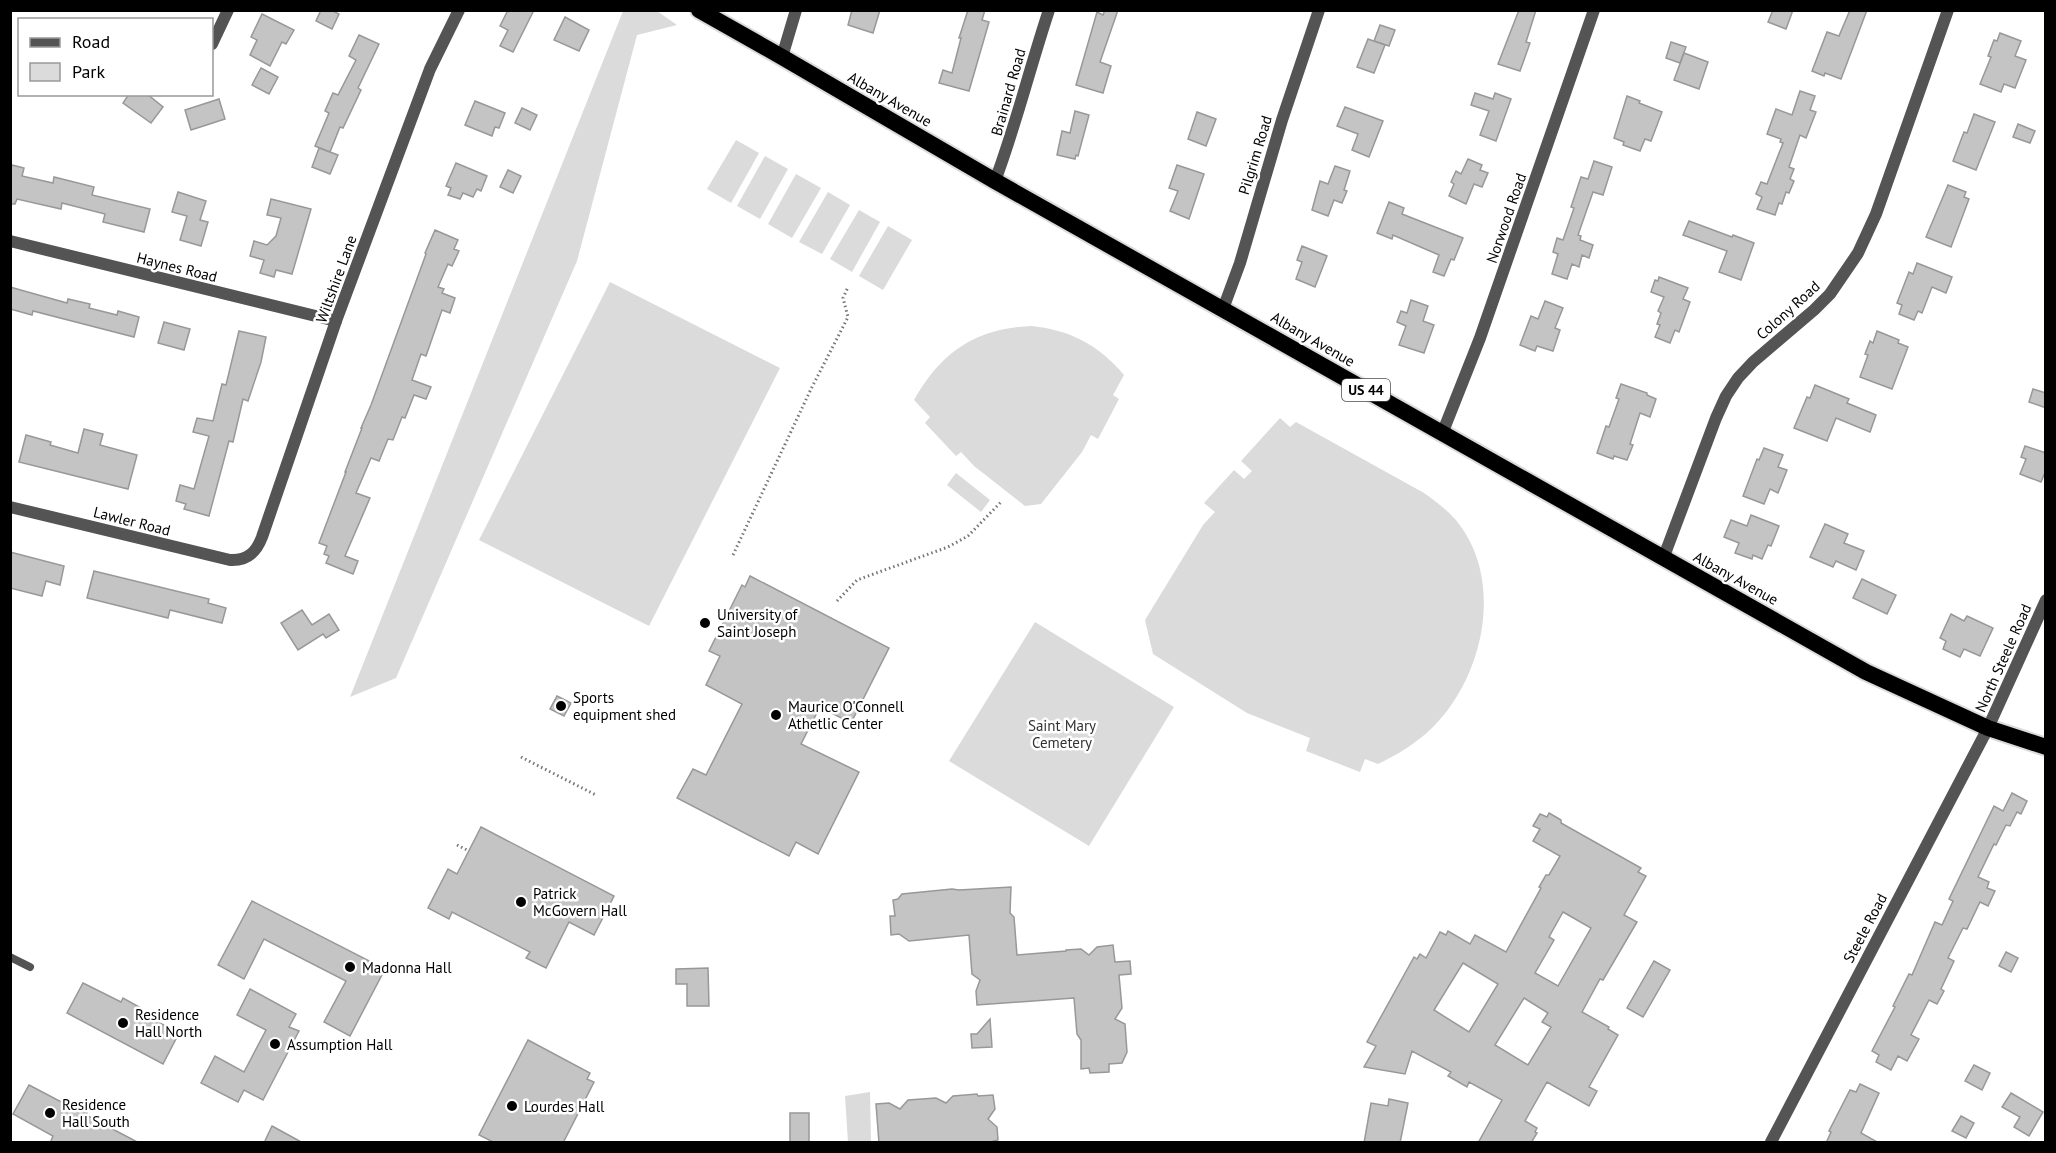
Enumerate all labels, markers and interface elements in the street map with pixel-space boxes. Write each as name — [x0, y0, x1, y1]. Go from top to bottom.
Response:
legend — [18, 18, 213, 96]
text: Road — [72, 30, 110, 53]
street label: Brainard Road — [986, 46, 1030, 138]
text: Park — [72, 60, 105, 83]
street label: Albany Avenue — [845, 67, 935, 131]
street label: Pilgrim Road — [1234, 113, 1276, 197]
street label: Norwood Road — [1482, 170, 1530, 266]
street label: Wiltshire Lane — [311, 233, 361, 325]
street label: Haynes Road — [135, 248, 219, 286]
street label: Colony Road — [1752, 277, 1824, 343]
street label: Albany Avenue — [1268, 307, 1358, 371]
road number: US 44 — [1342, 379, 1390, 401]
street label: Lawler Road — [91, 502, 173, 540]
street label: Albany Avenue — [1690, 547, 1782, 609]
street label: North Steele Road — [1971, 601, 2035, 715]
place label: University of Saint Joseph — [717, 605, 799, 641]
marker: University of Saint Joseph — [698, 616, 712, 630]
place label: Sports equipment shed — [573, 688, 676, 724]
place label: Maurice O'Connell Athetlic Center — [788, 697, 904, 733]
marker: Sports equipment shed — [554, 699, 568, 713]
marker: Maurice O'Connell Athetlic Center — [769, 708, 783, 722]
park label: Saint Mary Cemetery — [1028, 716, 1096, 752]
place label: Patrick McGovern Hall — [533, 884, 628, 920]
street label: Steele Road — [1839, 890, 1891, 966]
marker: Patrick McGovern Hall — [514, 895, 528, 909]
place label: Madonna Hall — [362, 958, 452, 977]
marker: Madonna Hall — [343, 960, 357, 974]
place label: Residence Hall North — [135, 1005, 202, 1041]
marker: Residence Hall North — [116, 1016, 130, 1030]
place label: Assumption Hall — [287, 1035, 393, 1054]
marker: Assumption Hall — [268, 1037, 282, 1051]
place label: Residence Hall South — [62, 1095, 130, 1131]
place label: Lourdes Hall — [524, 1097, 605, 1116]
marker: Lourdes Hall — [505, 1099, 519, 1113]
marker: Residence Hall South — [43, 1106, 57, 1120]

